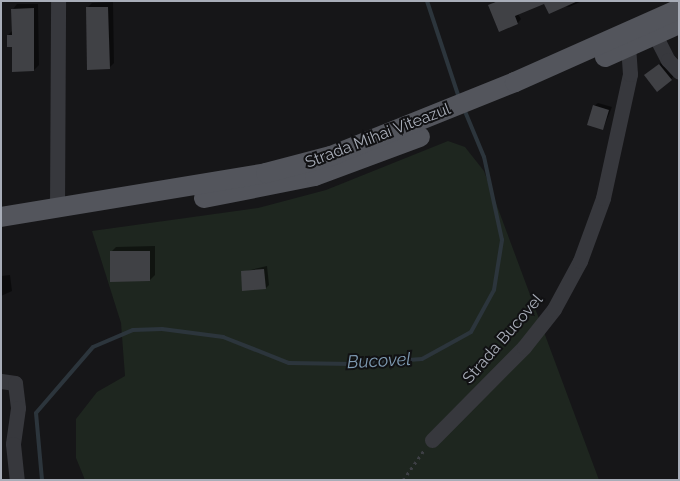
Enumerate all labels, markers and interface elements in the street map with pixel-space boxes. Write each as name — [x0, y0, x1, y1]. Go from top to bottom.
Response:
street label: Strada Mihai Viteazul — [302, 99, 454, 173]
street label: Strada Bucovel — [459, 290, 547, 388]
water label: Bucovel — [346, 349, 412, 373]

